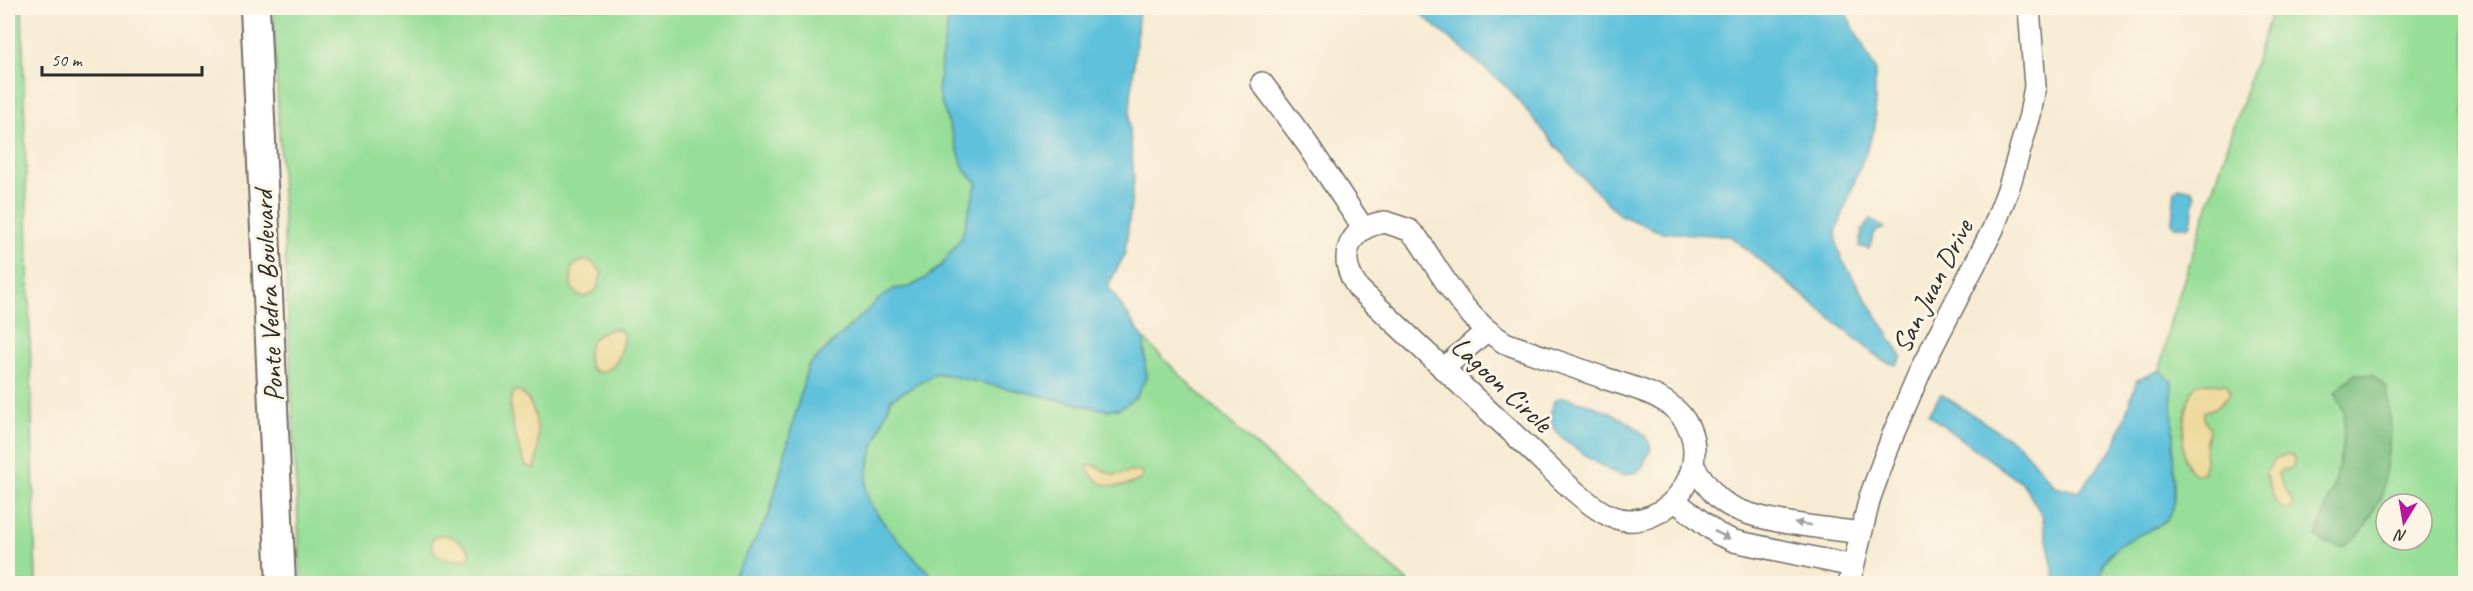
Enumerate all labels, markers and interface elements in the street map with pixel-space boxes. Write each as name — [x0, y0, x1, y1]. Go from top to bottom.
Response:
scale bar — [42, 39, 202, 77]
text: 50 m — [51, 49, 84, 71]
street label: Ponte Vedra Boulevard — [245, 185, 291, 403]
street label: San Juan Drive — [1884, 212, 1981, 358]
street label: Lagoon Circle — [1444, 328, 1561, 441]
north arrow — [2374, 492, 2434, 552]
one-way arrow — [1794, 519, 1813, 528]
text: N — [2392, 524, 2408, 547]
one-way arrow — [1714, 530, 1731, 540]

